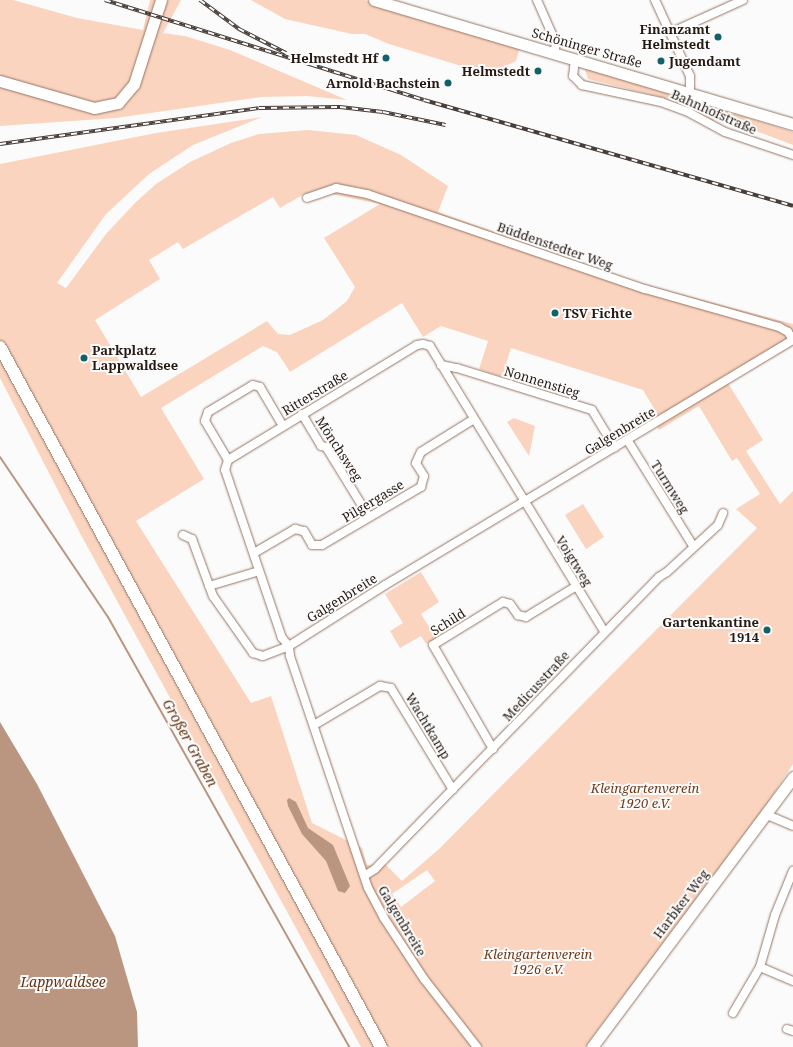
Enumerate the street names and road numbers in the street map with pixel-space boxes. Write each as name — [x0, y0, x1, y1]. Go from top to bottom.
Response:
street label: Schöninger Straße — [530, 25, 644, 71]
street label: Bahnhofstraße — [669, 86, 759, 138]
street label: Büddenstedter Weg — [495, 219, 615, 273]
street label: Nonnenstieg — [502, 363, 582, 401]
street label: Ritterstraße — [279, 367, 351, 419]
street label: Galgenbreite — [582, 404, 658, 458]
street label: Mönchsweg — [312, 414, 366, 484]
street label: Turmweg — [648, 458, 692, 516]
street label: Pilgergasse — [339, 477, 407, 525]
street label: Voigtweg — [552, 533, 596, 589]
street label: Galgenbreite — [304, 570, 380, 626]
street label: Schild — [428, 605, 468, 639]
street label: Medicusstraße — [499, 647, 573, 725]
street label: Wachtkamp — [402, 690, 454, 762]
street label: Harbker Weg — [650, 866, 712, 942]
street label: Galgenbreite — [375, 883, 429, 959]

